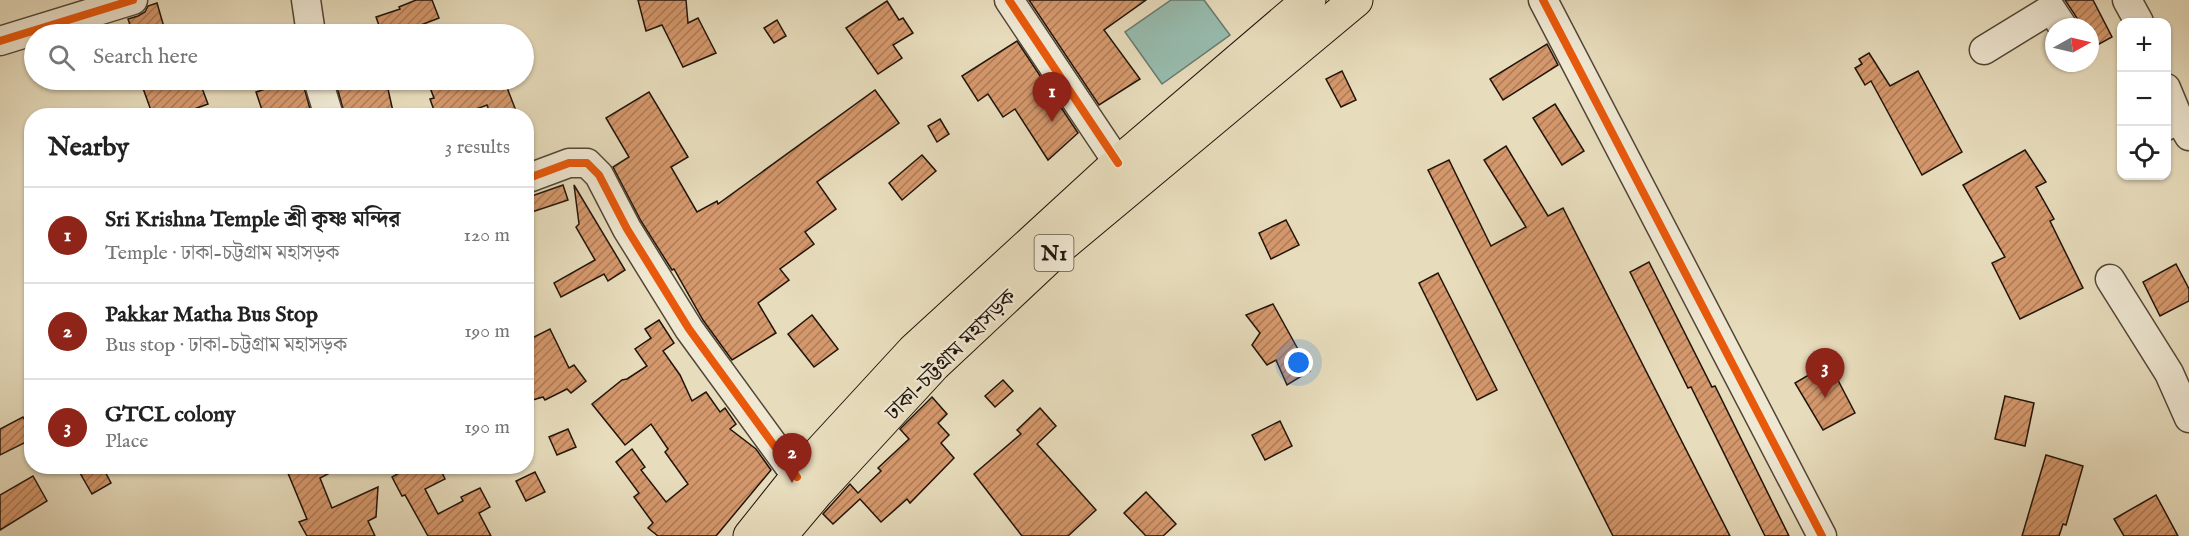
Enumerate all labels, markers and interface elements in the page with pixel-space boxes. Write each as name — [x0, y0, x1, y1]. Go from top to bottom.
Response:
north arrow — [2045, 18, 2099, 72]
map controls — [2117, 18, 2171, 180]
button: + — [2117, 18, 2171, 72]
search box — [24, 24, 534, 90]
icon: search — [45, 41, 78, 74]
text: Search here — [93, 43, 198, 71]
pin: 1 — [1032, 72, 1072, 122]
button: − — [2117, 72, 2171, 126]
button: locate — [2117, 126, 2171, 180]
text: Nearby — [48, 131, 129, 164]
text: 3 results — [445, 135, 510, 160]
text: Sri Krishna Temple শ্রী কৃষ্ণ মন্দির — [105, 206, 401, 234]
text: 1 — [64, 223, 71, 248]
text: 120 m — [464, 223, 510, 248]
road number: N1 — [1034, 235, 1074, 271]
text: Temple · ঢাকা-চট্টগ্রাম মহাসড়ক — [105, 241, 339, 266]
street label: ঢাকা-চট্টগ্রাম মহাসড়ক — [878, 282, 1024, 428]
text: Pakkar Matha Bus Stop — [105, 301, 318, 329]
text: 2 — [63, 319, 72, 344]
text: 190 m — [464, 319, 510, 344]
text: Bus stop · ঢাকা-চট্টগ্রাম মহাসড়ক — [105, 333, 347, 358]
your location — [1284, 348, 1313, 377]
pin: 3 — [1806, 348, 1844, 398]
text: GTCL colony — [105, 401, 236, 429]
text: 3 — [64, 415, 71, 440]
text: 190 m — [464, 415, 510, 440]
text: Place — [105, 429, 148, 454]
pin: 2 — [772, 434, 812, 483]

